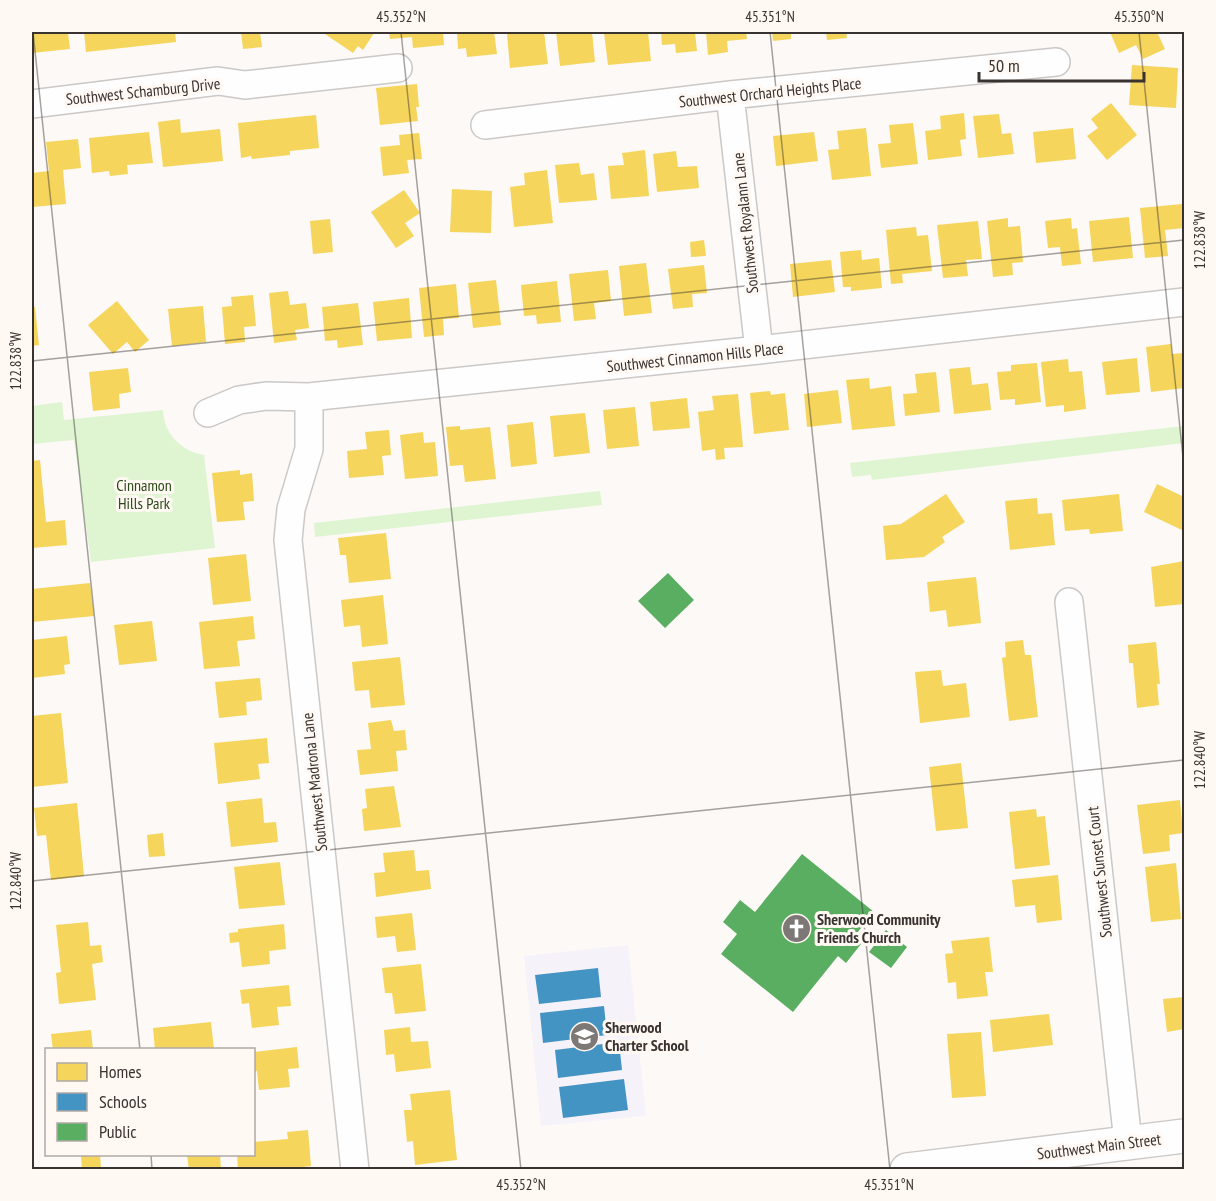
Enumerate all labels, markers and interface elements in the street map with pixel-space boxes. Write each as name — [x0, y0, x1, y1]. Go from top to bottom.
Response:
text: 45.352°N — [376, 7, 426, 26]
text: 45.351°N — [745, 7, 795, 26]
text: 45.350°N — [1114, 7, 1164, 26]
scale bar — [979, 45, 1144, 83]
text: 50 m — [988, 54, 1020, 77]
street label: Southwest Orchard Heights Place — [678, 72, 862, 112]
street label: Southwest Schamburg Drive — [65, 73, 221, 109]
street label: Southwest Royalann Lane — [728, 152, 762, 294]
text: 122.838°W — [1190, 211, 1209, 269]
text: 122.838°W — [6, 332, 25, 390]
street label: Southwest Cinnamon Hills Place — [605, 338, 785, 376]
park label: Cinnamon Hills Park — [116, 475, 172, 513]
street label: Southwest Madrona Lane — [297, 712, 331, 852]
text: 122.840°W — [1190, 731, 1209, 789]
street label: Southwest Sunset Court — [1082, 805, 1116, 939]
text: 122.840°W — [6, 852, 25, 910]
place label: Sherwood Community Friends Church — [817, 909, 941, 947]
church icon: Sherwood Community Friends Church — [780, 912, 812, 944]
place label: Sherwood Charter School — [605, 1017, 689, 1055]
school or university icon: Sherwood Charter School — [568, 1020, 600, 1052]
legend — [45, 1048, 255, 1156]
text: Homes — [99, 1060, 142, 1083]
text: Schools — [99, 1090, 147, 1113]
text: Public — [99, 1120, 137, 1143]
street label: Southwest Main Street — [1036, 1128, 1163, 1164]
text: 45.352°N — [496, 1175, 546, 1194]
text: 45.351°N — [864, 1175, 914, 1194]

